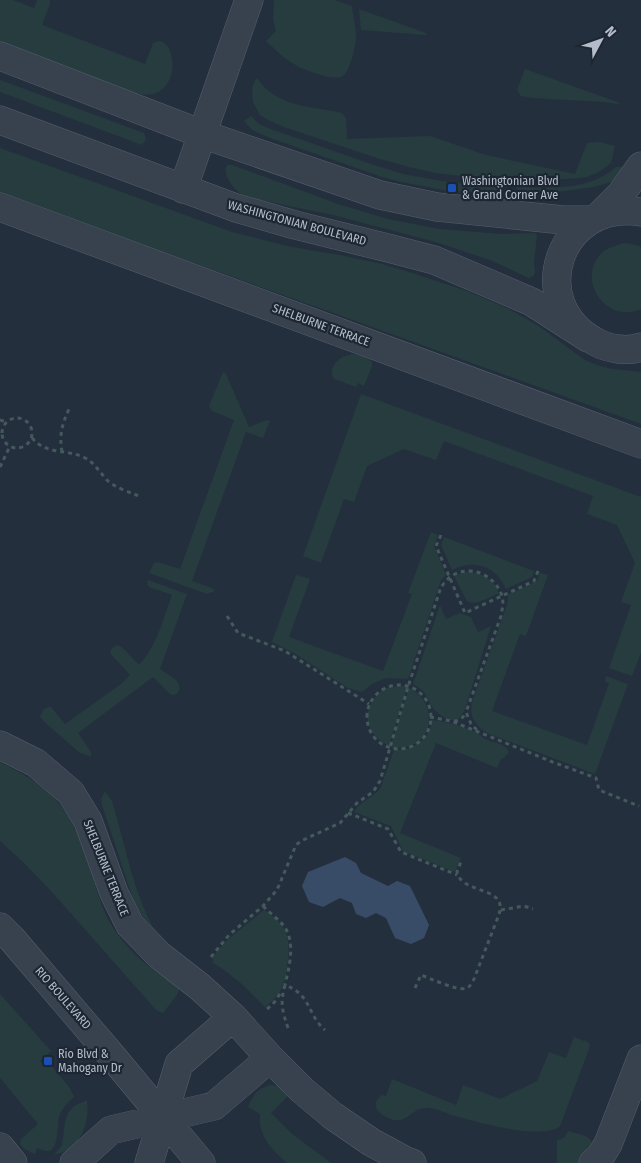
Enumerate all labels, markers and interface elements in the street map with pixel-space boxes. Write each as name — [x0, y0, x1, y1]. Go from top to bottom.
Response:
north arrow — [576, 15, 626, 65]
text: N — [601, 23, 620, 41]
place label: Washingtonian Blvd & Grand Corner Ave — [462, 174, 559, 202]
marker: Washingtonian Blvd & Grand Corner Ave — [446, 182, 458, 194]
street label: WASHINGTONIAN BOULEVARD — [226, 198, 368, 248]
street label: SHELBURNE TERRACE — [271, 301, 372, 349]
street label: SHELBURNE TERRACE — [80, 818, 132, 918]
street label: RIO BOULEVARD — [32, 964, 94, 1032]
place label: Rio Blvd & Mahogany Dr — [58, 1047, 123, 1075]
marker: Rio Blvd & Mahogany Dr — [42, 1055, 54, 1067]

